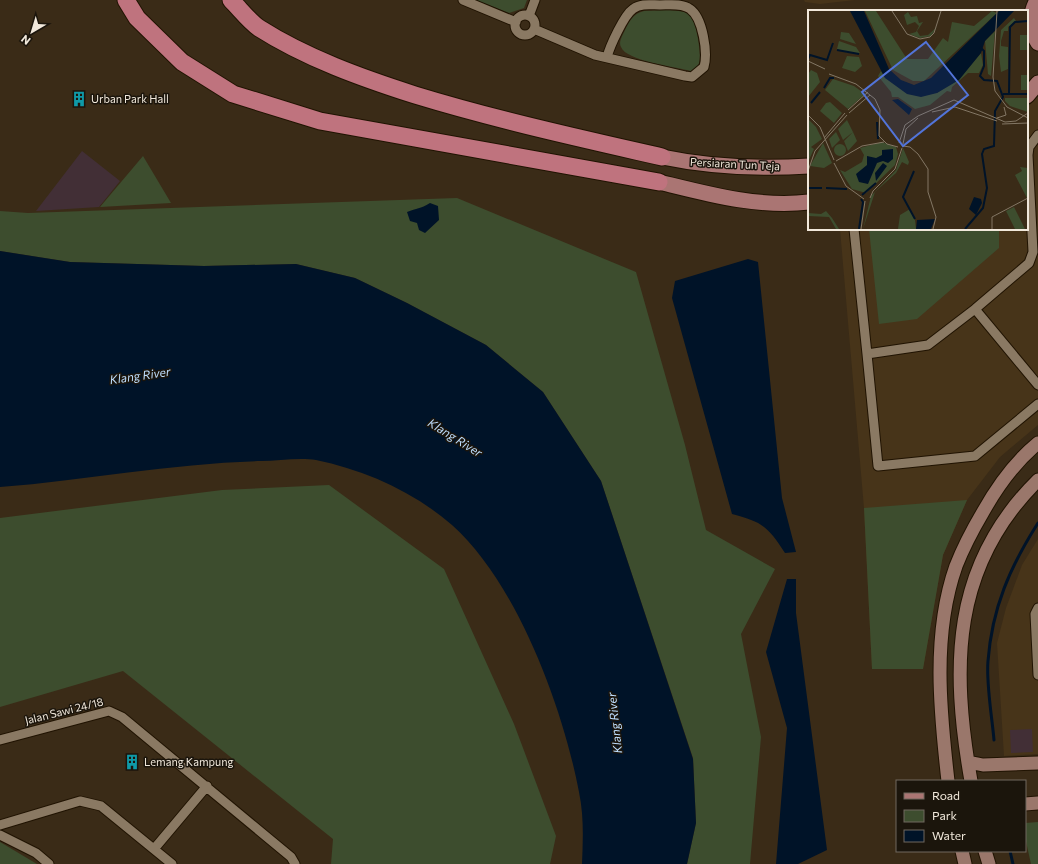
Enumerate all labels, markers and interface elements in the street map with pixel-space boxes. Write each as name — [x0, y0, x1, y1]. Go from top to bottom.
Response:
inset map — [808, 10, 1028, 230]
north arrow — [12, 12, 52, 52]
text: N — [18, 33, 33, 48]
building icon: Urban Park Hall — [70, 90, 88, 108]
place label: Urban Park Hall — [91, 92, 169, 105]
street label: Persiaran Tun Teja — [690, 155, 780, 172]
water label: Klang River — [109, 364, 172, 386]
water label: Klang River — [426, 415, 486, 460]
water label: Klang River — [604, 691, 624, 754]
street label: Jalan Sawi 24/18 — [23, 694, 105, 728]
building icon: Lemang Kampung — [123, 753, 141, 771]
place label: Lemang Kampung — [144, 755, 234, 768]
legend — [896, 780, 1026, 852]
text: Road — [932, 788, 960, 802]
text: Park — [932, 808, 958, 822]
text: Water — [932, 828, 966, 842]

